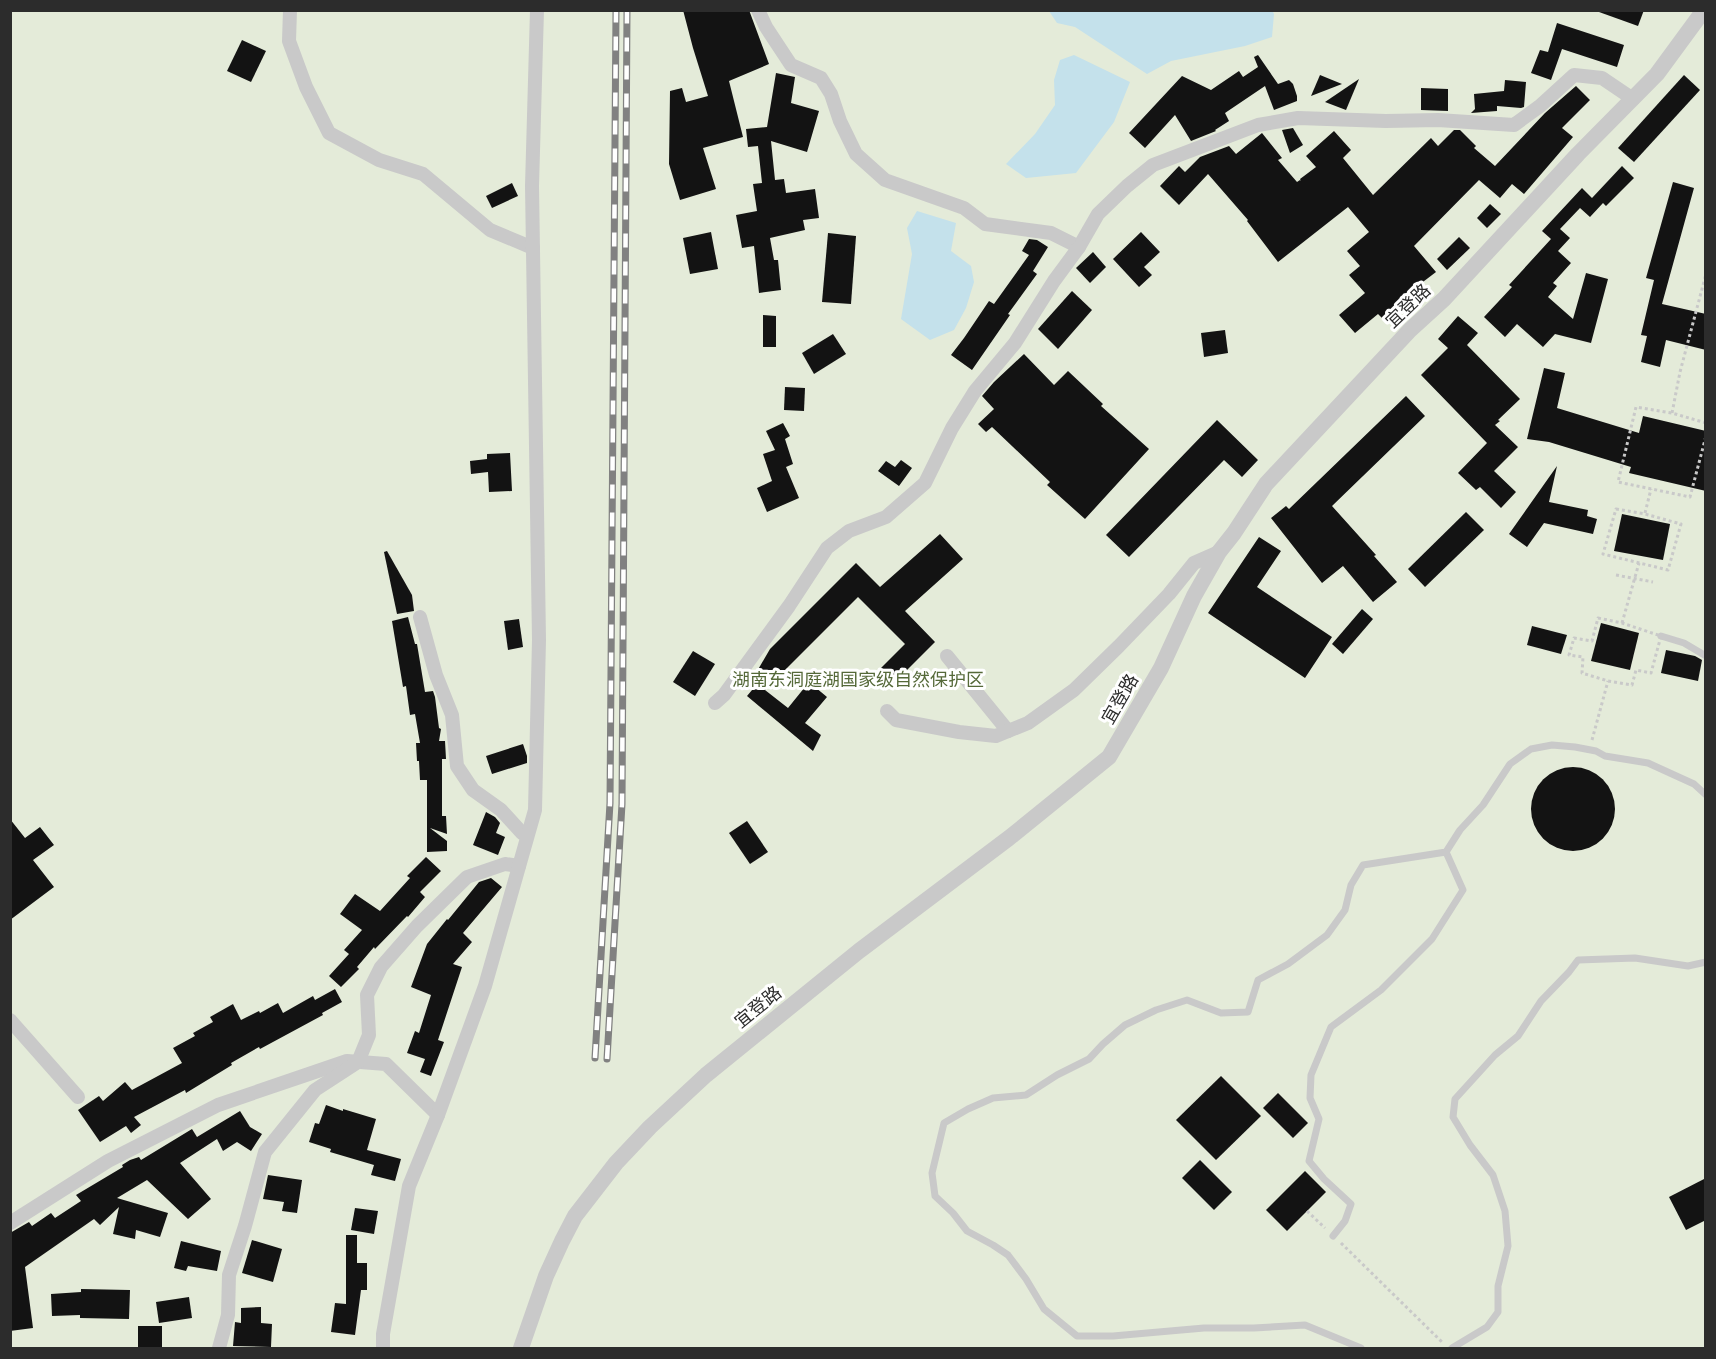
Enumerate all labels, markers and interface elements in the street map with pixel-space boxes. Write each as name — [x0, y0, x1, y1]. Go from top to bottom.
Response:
street label: 宜登路 — [1381, 279, 1434, 332]
park label: 湖南东洞庭湖国家级自然保护区 — [732, 669, 984, 690]
street label: 宜登路 — [1097, 670, 1142, 727]
street label: 宜登路 — [730, 981, 785, 1032]

